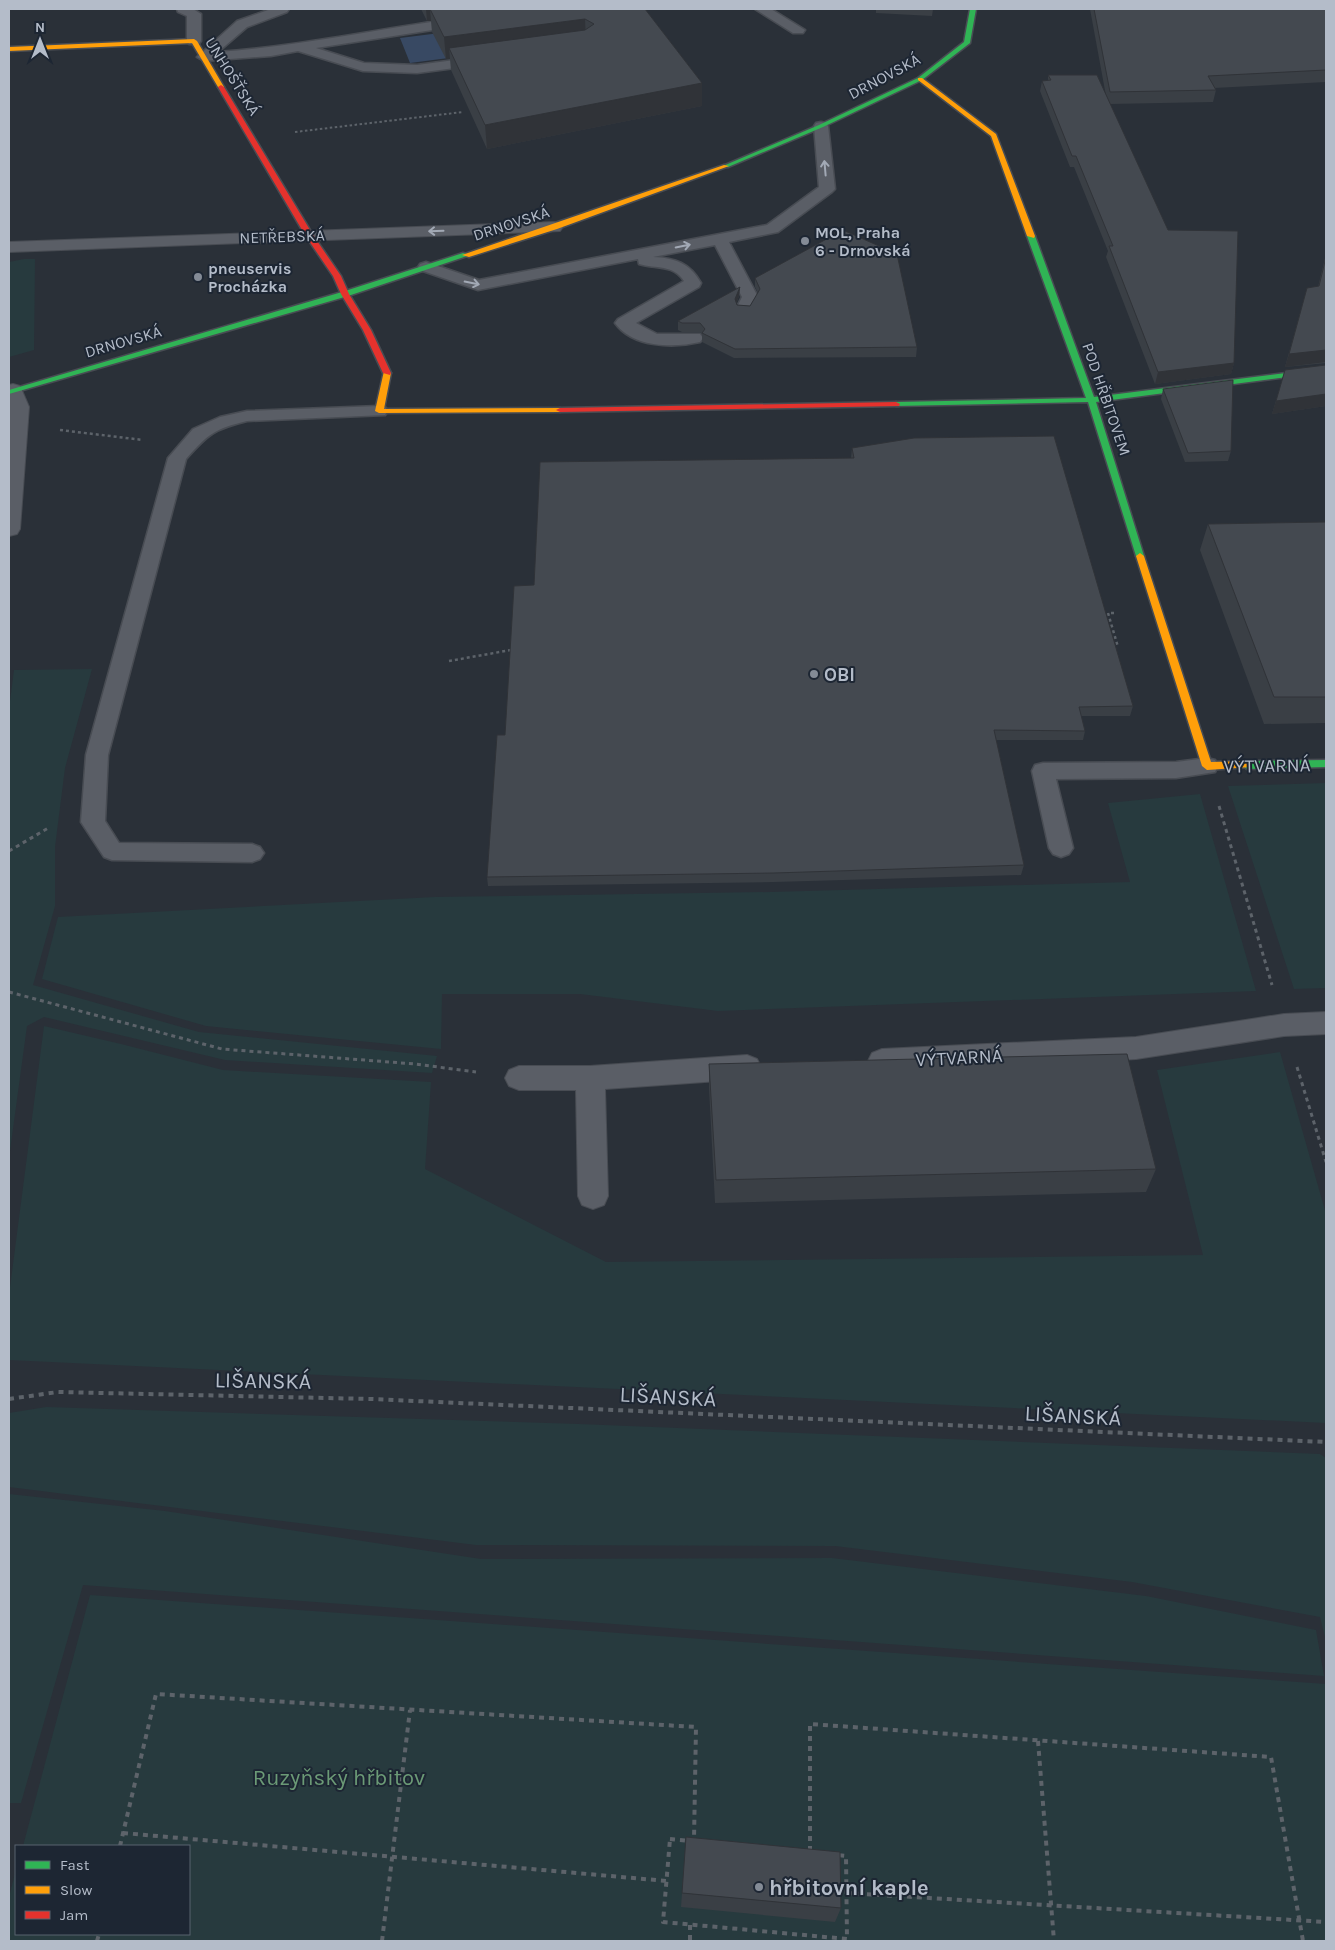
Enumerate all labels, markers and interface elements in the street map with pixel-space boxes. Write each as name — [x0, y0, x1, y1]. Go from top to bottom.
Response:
north arrow — [15, 15, 65, 65]
text: N — [35, 19, 45, 36]
street label: UNHOŠŤSKÁ — [201, 34, 264, 119]
street label: DRNOVSKÁ — [845, 49, 924, 103]
one-way arrow — [820, 160, 830, 176]
street label: DRNOVSKÁ — [471, 202, 552, 245]
place label: MOL, Praha 6 - Drnovská — [815, 223, 911, 260]
street label: NETŘEBSKÁ — [239, 226, 325, 247]
one-way arrow — [428, 226, 444, 235]
marker: MOL, Praha 6 - Drnovská — [799, 235, 811, 247]
one-way arrow — [675, 241, 691, 250]
place label: pneuservis Procházka — [208, 259, 291, 296]
marker: pneuservis Procházka — [192, 271, 204, 283]
one-way arrow — [463, 278, 479, 288]
street label: DRNOVSKÁ — [83, 321, 164, 362]
street label: POD HŘBITOVEM — [1078, 340, 1135, 458]
place label: OBI — [824, 664, 855, 686]
marker: OBI — [808, 668, 820, 680]
street label: VÝTVARNÁ — [1223, 753, 1311, 778]
street label: VÝTVARNÁ — [915, 1044, 1003, 1071]
street label: LIŠANSKÁ — [214, 1366, 312, 1395]
street label: LIŠANSKÁ — [619, 1380, 717, 1413]
street label: LIŠANSKÁ — [1024, 1399, 1122, 1432]
park label: Ruzyňský hřbitov — [253, 1765, 425, 1791]
legend — [15, 1845, 190, 1935]
text: Fast — [60, 1856, 90, 1874]
place label: hřbitovní kaple — [769, 1875, 929, 1901]
text: Slow — [60, 1881, 92, 1899]
marker: hřbitovní kaple — [753, 1881, 765, 1893]
text: Jam — [60, 1906, 88, 1924]

